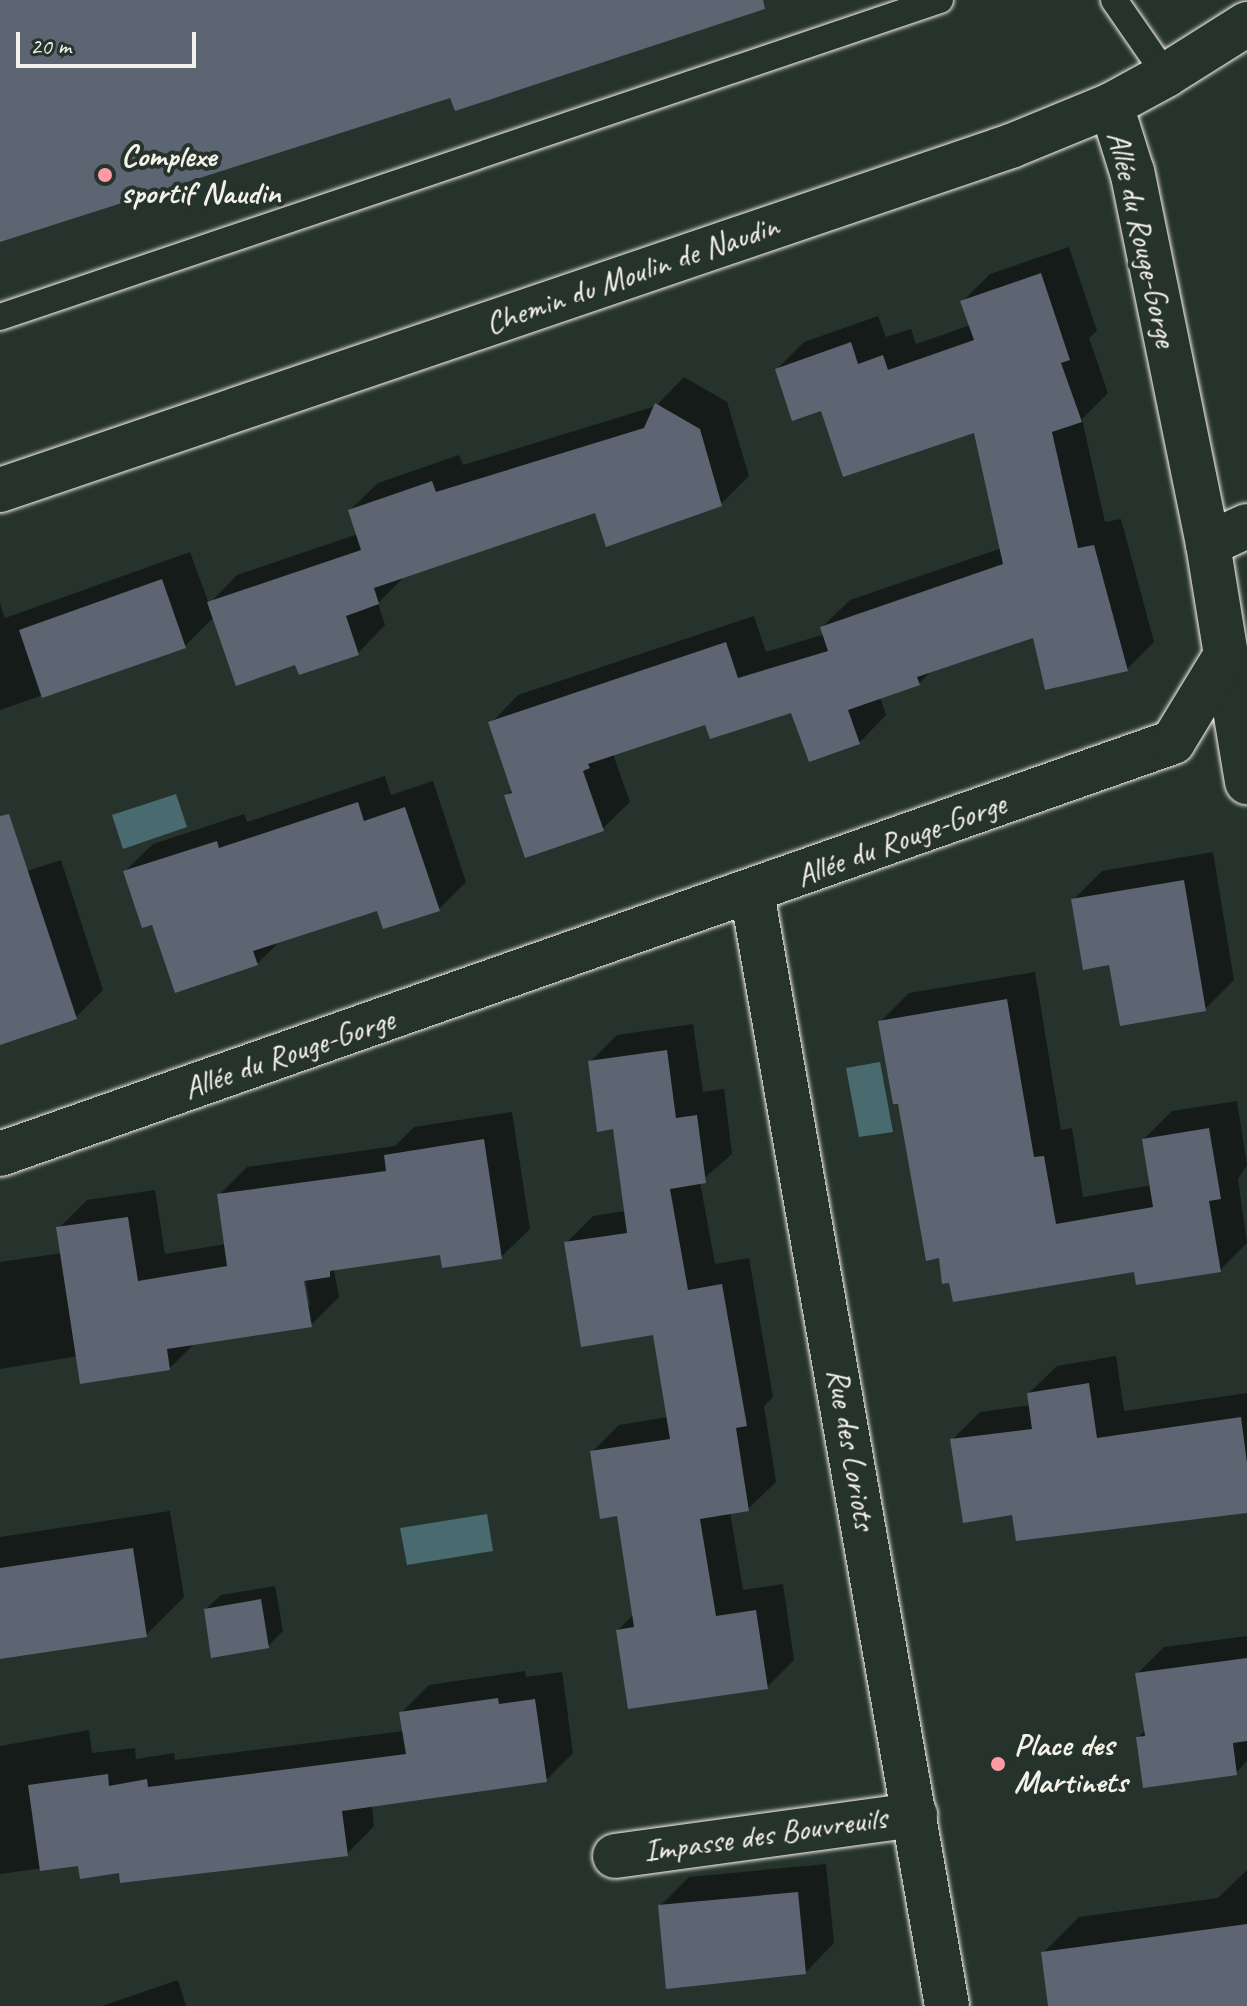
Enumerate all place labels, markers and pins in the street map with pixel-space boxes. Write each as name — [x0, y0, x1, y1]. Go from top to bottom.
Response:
place label: Complexe sportif Naudin — [121, 138, 281, 213]
marker: Complexe sportif Naudin — [96, 166, 114, 184]
place label: Place des Martinets — [1014, 1727, 1127, 1802]
marker: Place des Martinets — [989, 1755, 1007, 1773]

